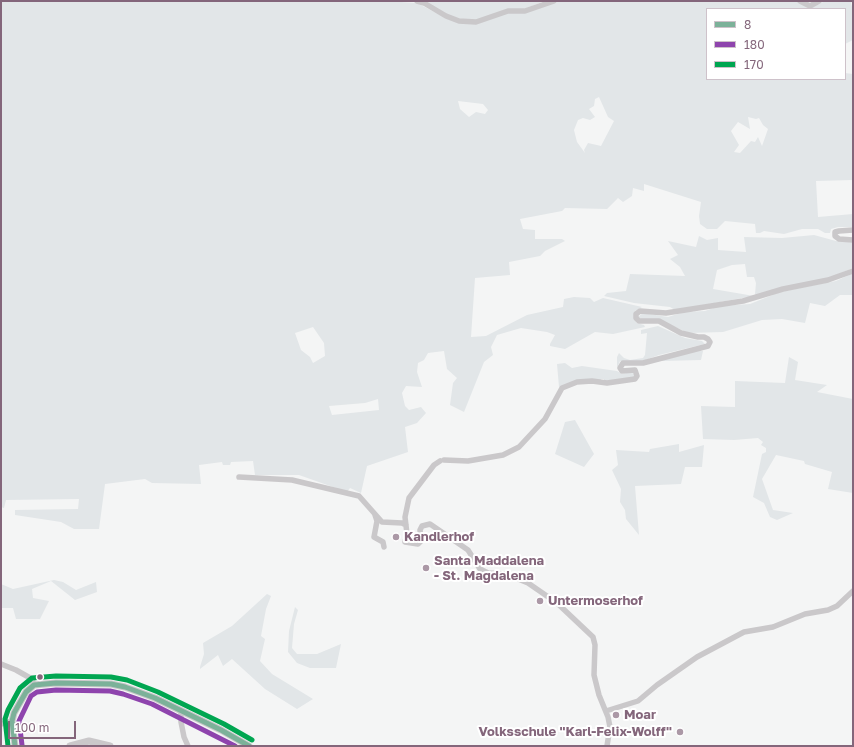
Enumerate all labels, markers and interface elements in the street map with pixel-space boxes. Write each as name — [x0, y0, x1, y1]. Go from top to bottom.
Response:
legend — [706, 8, 846, 80]
text: 8 — [744, 17, 751, 32]
text: 180 — [744, 37, 765, 52]
text: 170 — [744, 57, 764, 72]
place label: Kandlerhof — [404, 529, 474, 545]
marker: Kandlerhof — [391, 532, 401, 542]
place label: Santa Maddalena - St. Magdalena — [434, 553, 544, 584]
marker: Santa Maddalena - St. Magdalena — [421, 563, 431, 573]
place label: Untermoserhof — [548, 593, 643, 609]
marker: Untermoserhof — [535, 596, 545, 606]
unlabelled marker — [35, 672, 45, 682]
place label: Moar — [624, 707, 656, 723]
marker: Moar — [611, 710, 621, 720]
scale bar — [10, 713, 78, 739]
text: 100 m — [15, 720, 49, 735]
place label: Volksschule "Karl-Felix-Wolff" — [479, 724, 672, 740]
marker: Volksschule "Karl-Felix-Wolff" — [675, 727, 685, 737]

